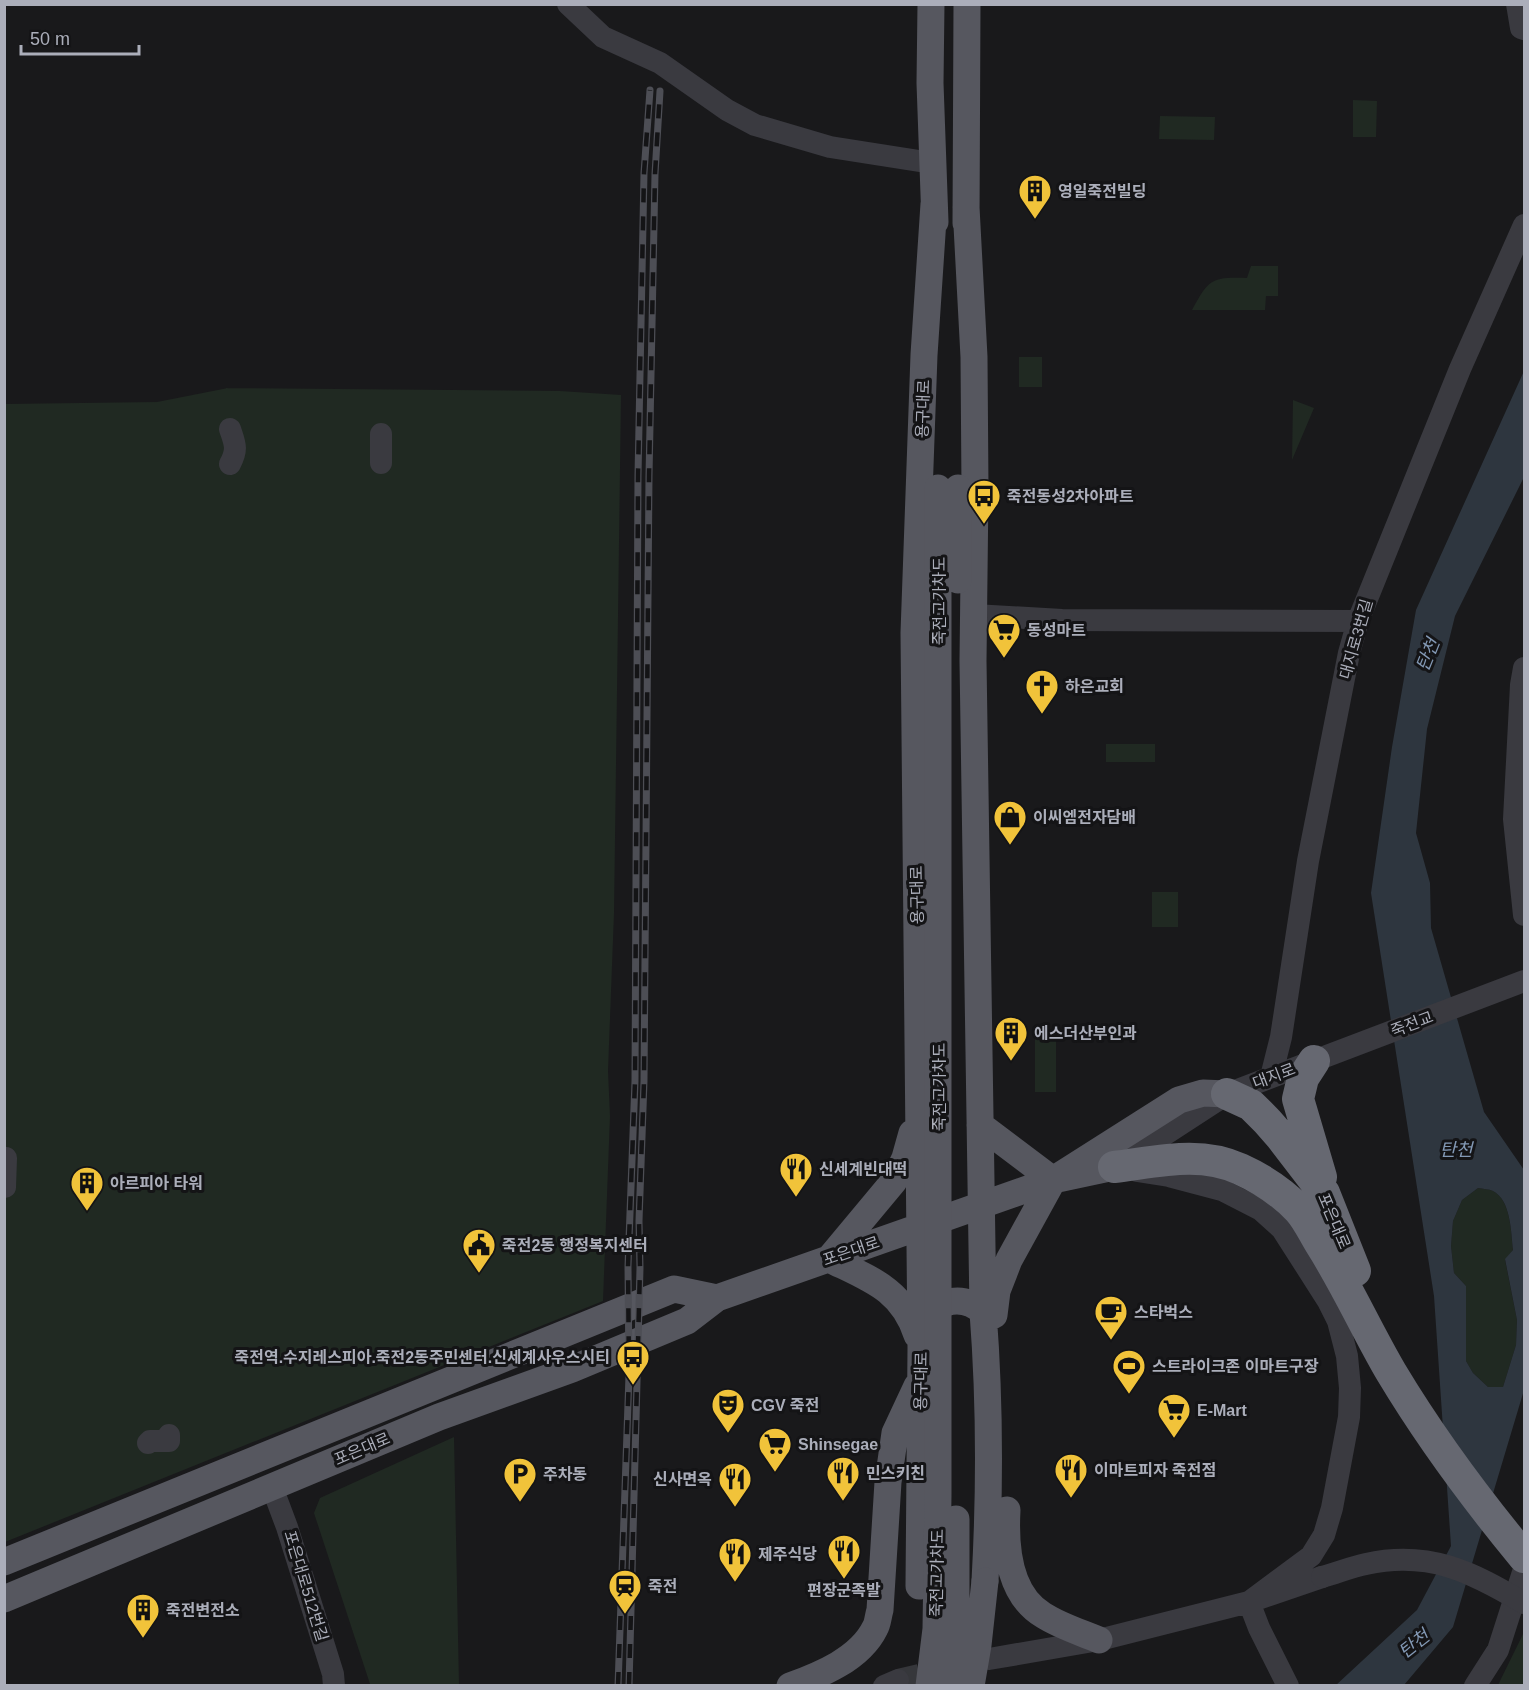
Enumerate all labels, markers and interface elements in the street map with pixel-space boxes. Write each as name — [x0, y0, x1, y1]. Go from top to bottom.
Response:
scale bar — [21, 18, 140, 56]
text: 50 m — [30, 29, 70, 49]
building icon: 영일죽전빌딩 — [1017, 173, 1053, 220]
place label: 영일죽전빌딩 — [1058, 183, 1146, 200]
street label: 용구대로 — [913, 379, 933, 439]
bus stop icon: 죽전동성2차아파트 — [966, 478, 1002, 525]
place label: 죽전동성2차아파트 — [1007, 488, 1134, 505]
street label: 죽전고가차도 — [931, 557, 948, 645]
street label: 대지로3번길 — [1336, 597, 1376, 681]
supermarket icon: 동성마트 — [986, 612, 1022, 659]
place label: 동성마트 — [1027, 622, 1086, 639]
water label: 탄천 — [1413, 634, 1444, 674]
church icon: 하은교회 — [1024, 668, 1060, 715]
place label: 하은교회 — [1065, 678, 1124, 695]
shop icon: 이씨엠전자담배 — [992, 799, 1028, 846]
place label: 이씨엠전자담배 — [1033, 809, 1136, 826]
street label: 용구대로 — [908, 865, 926, 925]
street label: 죽전교 — [1388, 1008, 1436, 1040]
building icon: 에스더산부인과 — [993, 1015, 1029, 1062]
place label: 에스더산부인과 — [1034, 1025, 1137, 1042]
street label: 죽전고가차도 — [931, 1043, 948, 1131]
street label: 대지로 — [1250, 1060, 1298, 1092]
water label: 탄천 — [1439, 1140, 1475, 1160]
restaurant icon: 신세계빈대떡 — [778, 1151, 814, 1198]
place label: 신세계빈대떡 — [819, 1161, 907, 1178]
building icon: 아르피아 타워 — [69, 1165, 105, 1212]
place label: 아르피아 타워 — [110, 1175, 203, 1192]
street label: 포은대로 — [1315, 1191, 1353, 1252]
public building icon: 죽전2동 행정복지센터 — [461, 1227, 497, 1274]
street label: 포은대로 — [820, 1233, 882, 1269]
place label: 죽전2동 행정복지센터 — [502, 1237, 648, 1254]
cafe icon: 스타벅스 — [1093, 1294, 1129, 1341]
place label: 스타벅스 — [1134, 1304, 1193, 1321]
bus stop icon: 죽전역.수지레스피아.죽전2동주민센터.신세계사우스시티 — [615, 1339, 651, 1386]
sports icon: 스트라이크존 이마트구장 — [1111, 1348, 1147, 1395]
place label: 죽전역.수지레스피아.죽전2동주민센터.신세계사우스시티 — [234, 1349, 610, 1366]
street label: 용구대로 — [912, 1351, 930, 1411]
place label: 스트라이크존 이마트구장 — [1152, 1358, 1319, 1375]
theatre icon: CGV 죽전 — [710, 1387, 746, 1434]
supermarket icon: E-Mart — [1156, 1392, 1192, 1439]
place label: CGV 죽전 — [751, 1397, 820, 1414]
place label: E-Mart — [1197, 1402, 1247, 1419]
supermarket icon: Shinsegae — [757, 1426, 793, 1473]
street label: 포은대로 — [332, 1430, 393, 1468]
place label: Shinsegae — [798, 1436, 878, 1453]
restaurant icon: 이마트피자 죽전점 — [1053, 1452, 1089, 1499]
restaurant icon: 민스키친 — [825, 1455, 861, 1502]
parking icon: 주차동 — [502, 1456, 538, 1503]
restaurant icon: 신사면옥 — [717, 1461, 753, 1508]
place label: 이마트피자 죽전점 — [1094, 1462, 1216, 1479]
place label: 민스키친 — [866, 1465, 925, 1482]
place label: 주차동 — [543, 1466, 587, 1483]
place label: 신사면옥 — [653, 1471, 712, 1488]
street label: 죽전고가차도 — [928, 1528, 946, 1617]
street label: 포은대로512번길 — [281, 1529, 331, 1643]
restaurant icon: 편장군족발 — [826, 1533, 862, 1580]
restaurant icon: 제주식당 — [717, 1536, 753, 1583]
place label: 제주식당 — [758, 1546, 817, 1563]
station icon: 죽전 — [607, 1568, 643, 1615]
place label: 죽전 — [648, 1578, 677, 1595]
place label: 편장군족발 — [807, 1582, 881, 1599]
building icon: 죽전변전소 — [125, 1592, 161, 1639]
place label: 죽전변전소 — [166, 1602, 240, 1619]
water label: 탄천 — [1395, 1624, 1435, 1662]

